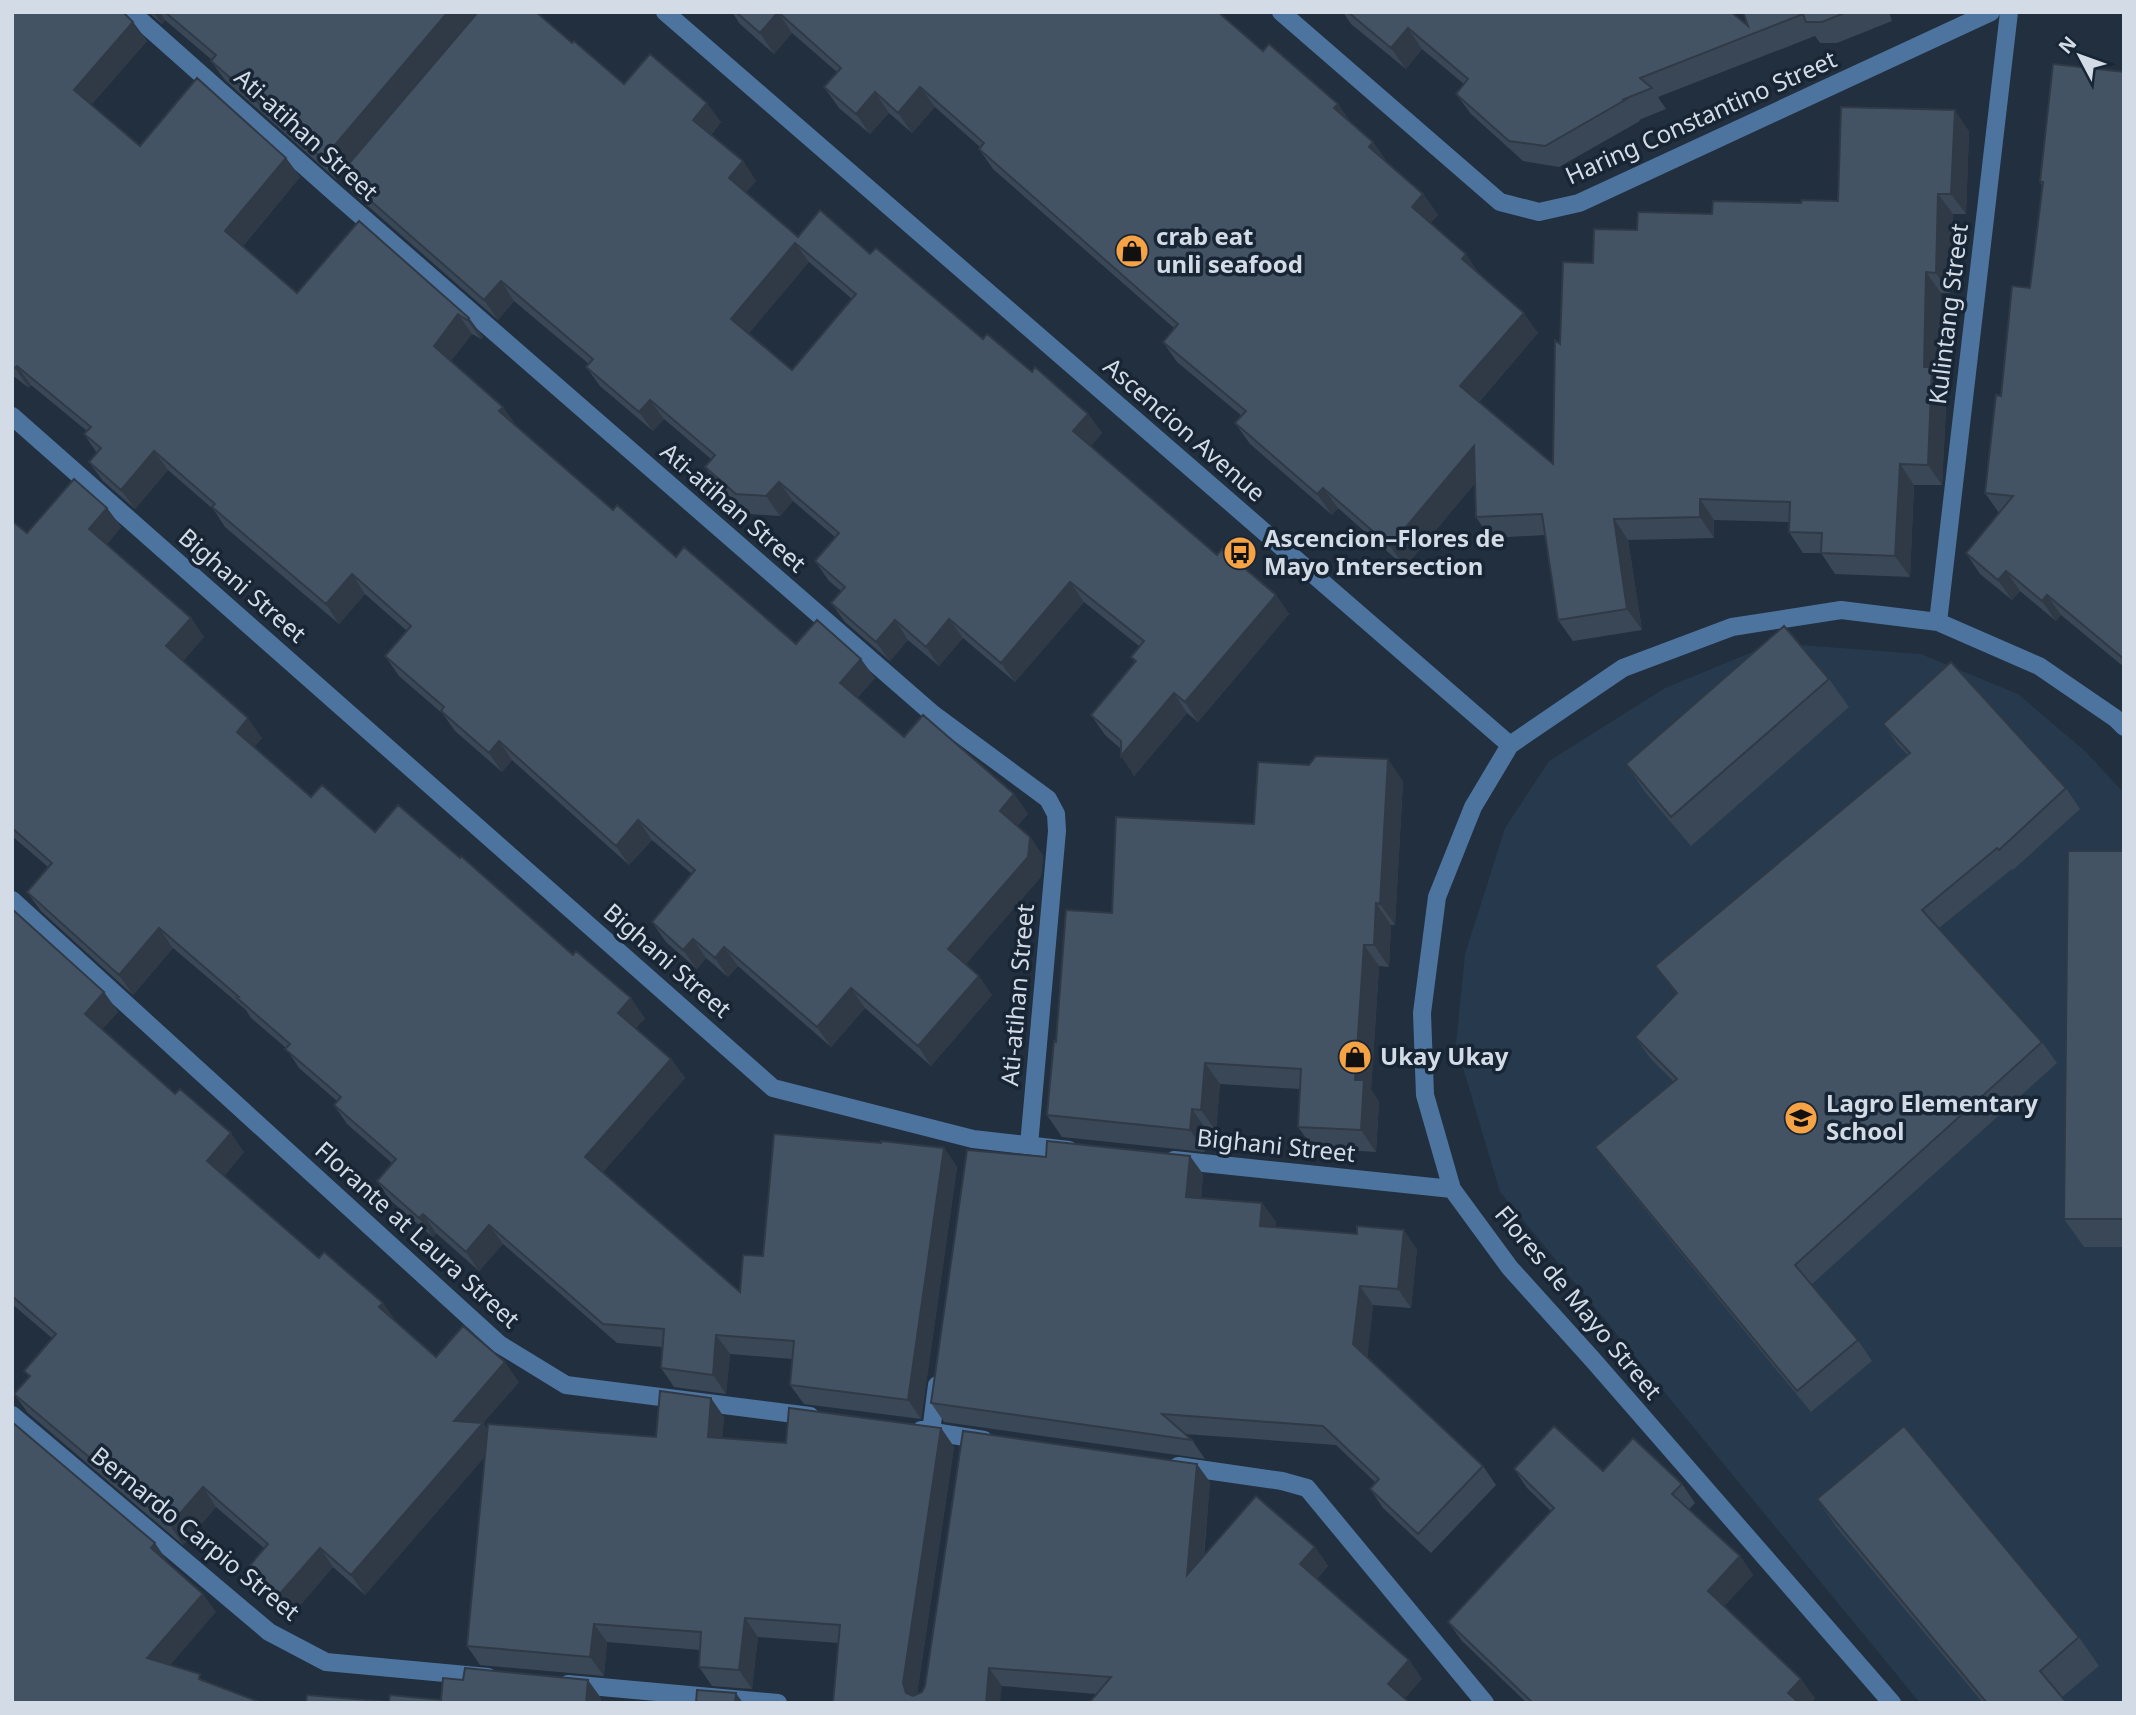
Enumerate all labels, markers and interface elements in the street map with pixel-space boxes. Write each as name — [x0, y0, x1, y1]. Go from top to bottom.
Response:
north arrow — [2045, 21, 2115, 91]
text: N — [2052, 30, 2082, 59]
street label: Haring Constantino Street — [1560, 42, 1842, 191]
street label: Ati-atihan Street — [228, 61, 386, 207]
place label: crab eat unli seafood — [1156, 219, 1303, 280]
street label: Kulintang Street — [1920, 221, 1975, 406]
shop icon: crab eat unli seafood — [1113, 232, 1151, 270]
street label: Ascencion Avenue — [1097, 349, 1273, 508]
street label: Ati-atihan Street — [654, 435, 814, 579]
street label: Bighani Street — [172, 520, 314, 650]
place label: Ascencion–Flores de Mayo Intersection — [1264, 521, 1505, 582]
bus stop icon: Ascencion–Flores de Mayo Intersection — [1221, 534, 1259, 572]
street label: Bighani Street — [597, 895, 739, 1025]
street label: Ati-atihan Street — [992, 902, 1041, 1087]
shop icon: Ukay Ukay — [1336, 1038, 1374, 1076]
place label: Ukay Ukay — [1380, 1039, 1509, 1072]
place label: Lagro Elementary School — [1826, 1086, 2038, 1147]
school or university icon: Lagro Elementary School — [1782, 1099, 1820, 1137]
street label: Bighani Street — [1195, 1120, 1357, 1169]
street label: Florante at Laura Street — [309, 1133, 528, 1335]
street label: Flores de Mayo Street — [1488, 1198, 1670, 1406]
street label: Bernardo Carpio Street — [85, 1438, 307, 1628]

